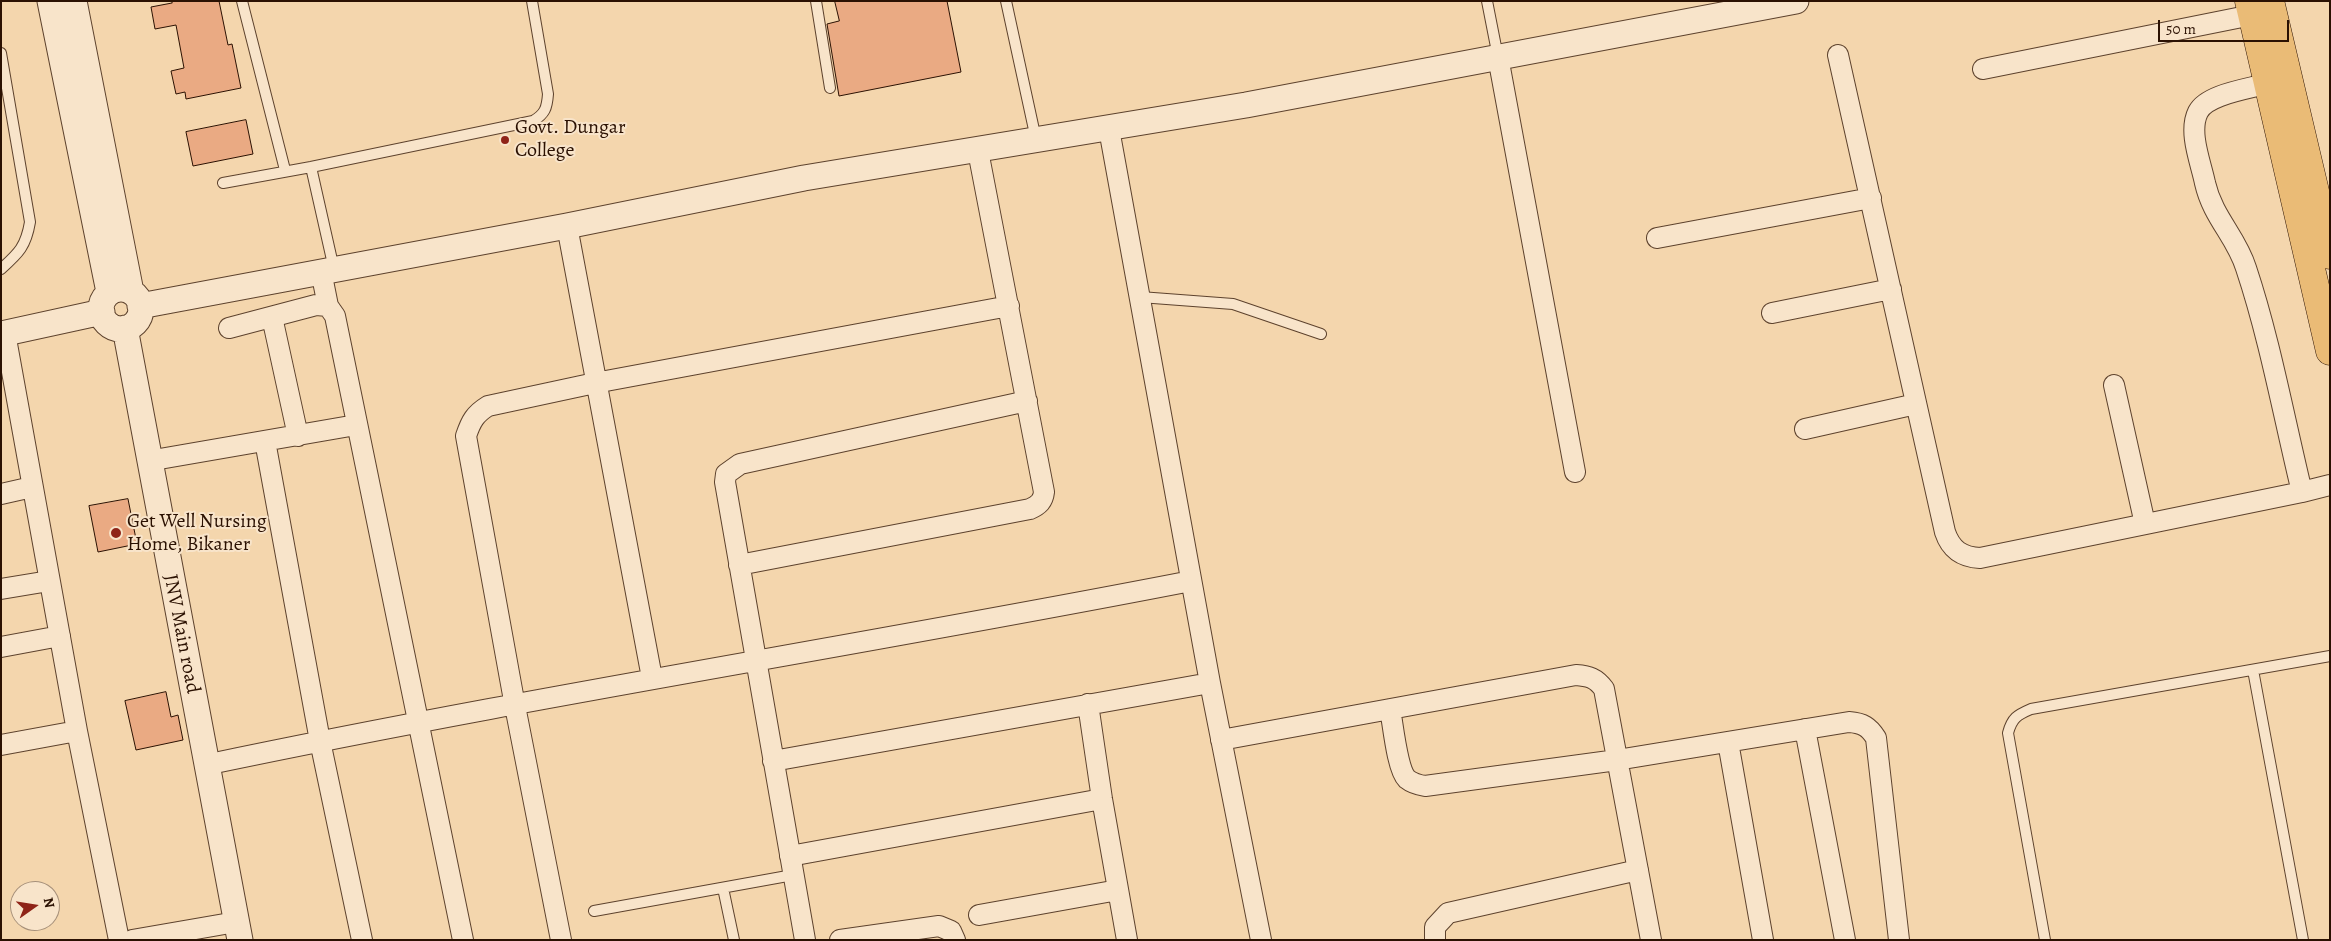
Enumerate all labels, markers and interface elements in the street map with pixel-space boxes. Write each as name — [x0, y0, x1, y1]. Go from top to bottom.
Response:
scale bar — [2161, 10, 2292, 42]
text: 50 m — [2166, 19, 2196, 39]
place label: Govt. Dungar College — [515, 116, 626, 163]
marker: Govt. Dungar College — [499, 134, 511, 146]
place label: Get Well Nursing Home, Bikaner — [127, 510, 267, 557]
marker: Get Well Nursing Home, Bikaner — [109, 526, 123, 540]
street label: JNV Main road — [158, 572, 204, 696]
north arrow — [10, 881, 60, 931]
text: N — [39, 896, 60, 910]

